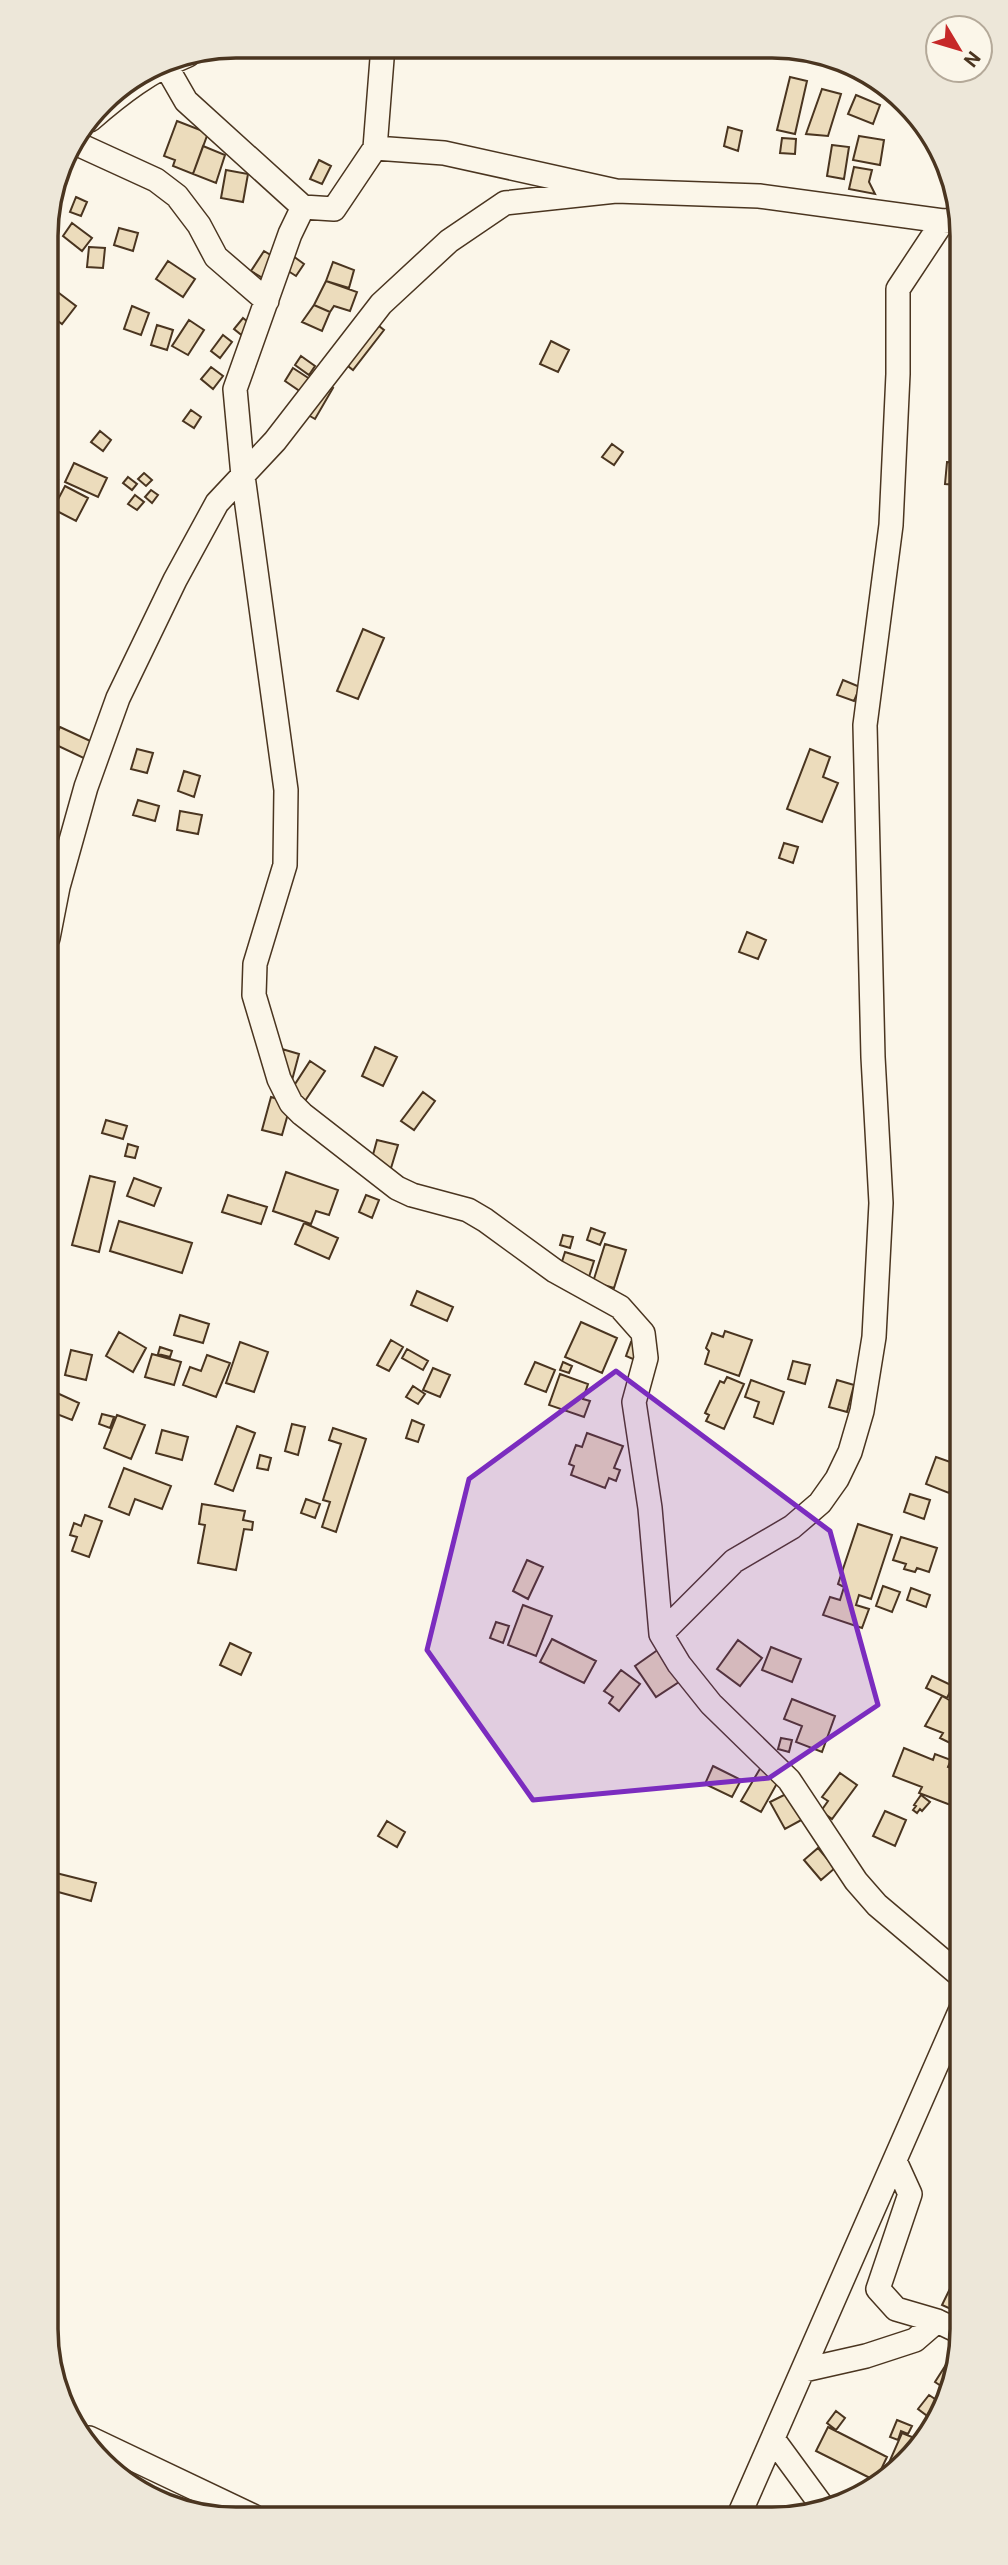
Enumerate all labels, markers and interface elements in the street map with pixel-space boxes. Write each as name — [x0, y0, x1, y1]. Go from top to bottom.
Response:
north arrow — [924, 14, 994, 84]
text: N — [959, 47, 985, 72]

